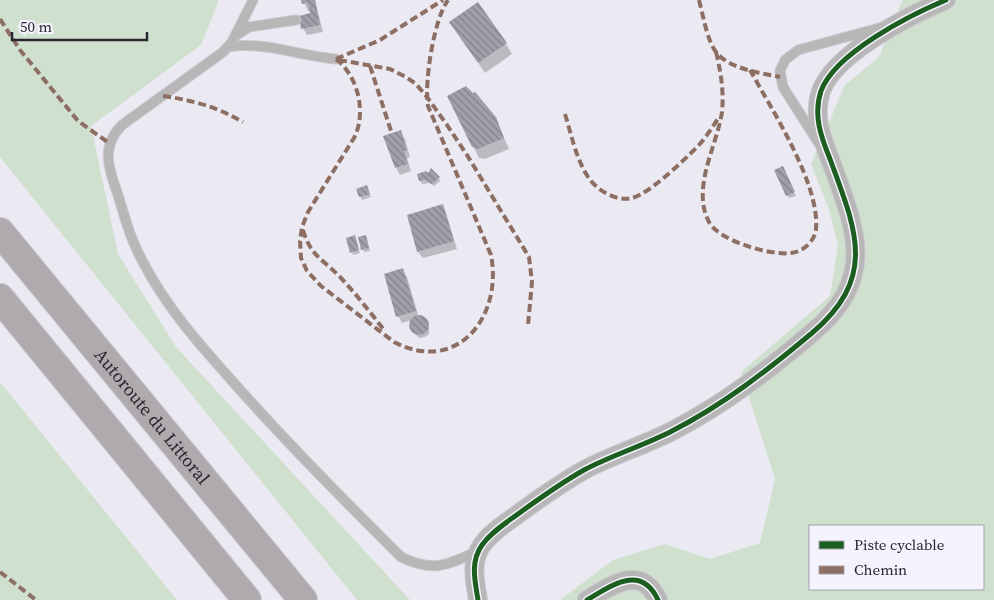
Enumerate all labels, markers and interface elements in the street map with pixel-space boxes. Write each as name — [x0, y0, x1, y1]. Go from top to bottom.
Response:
scale bar — [12, 10, 148, 42]
text: 50 m — [20, 16, 52, 37]
street label: Autoroute du Littoral — [89, 343, 216, 489]
legend — [809, 525, 984, 590]
text: Piste cyclable — [854, 534, 945, 555]
text: Chemin — [854, 559, 907, 580]

